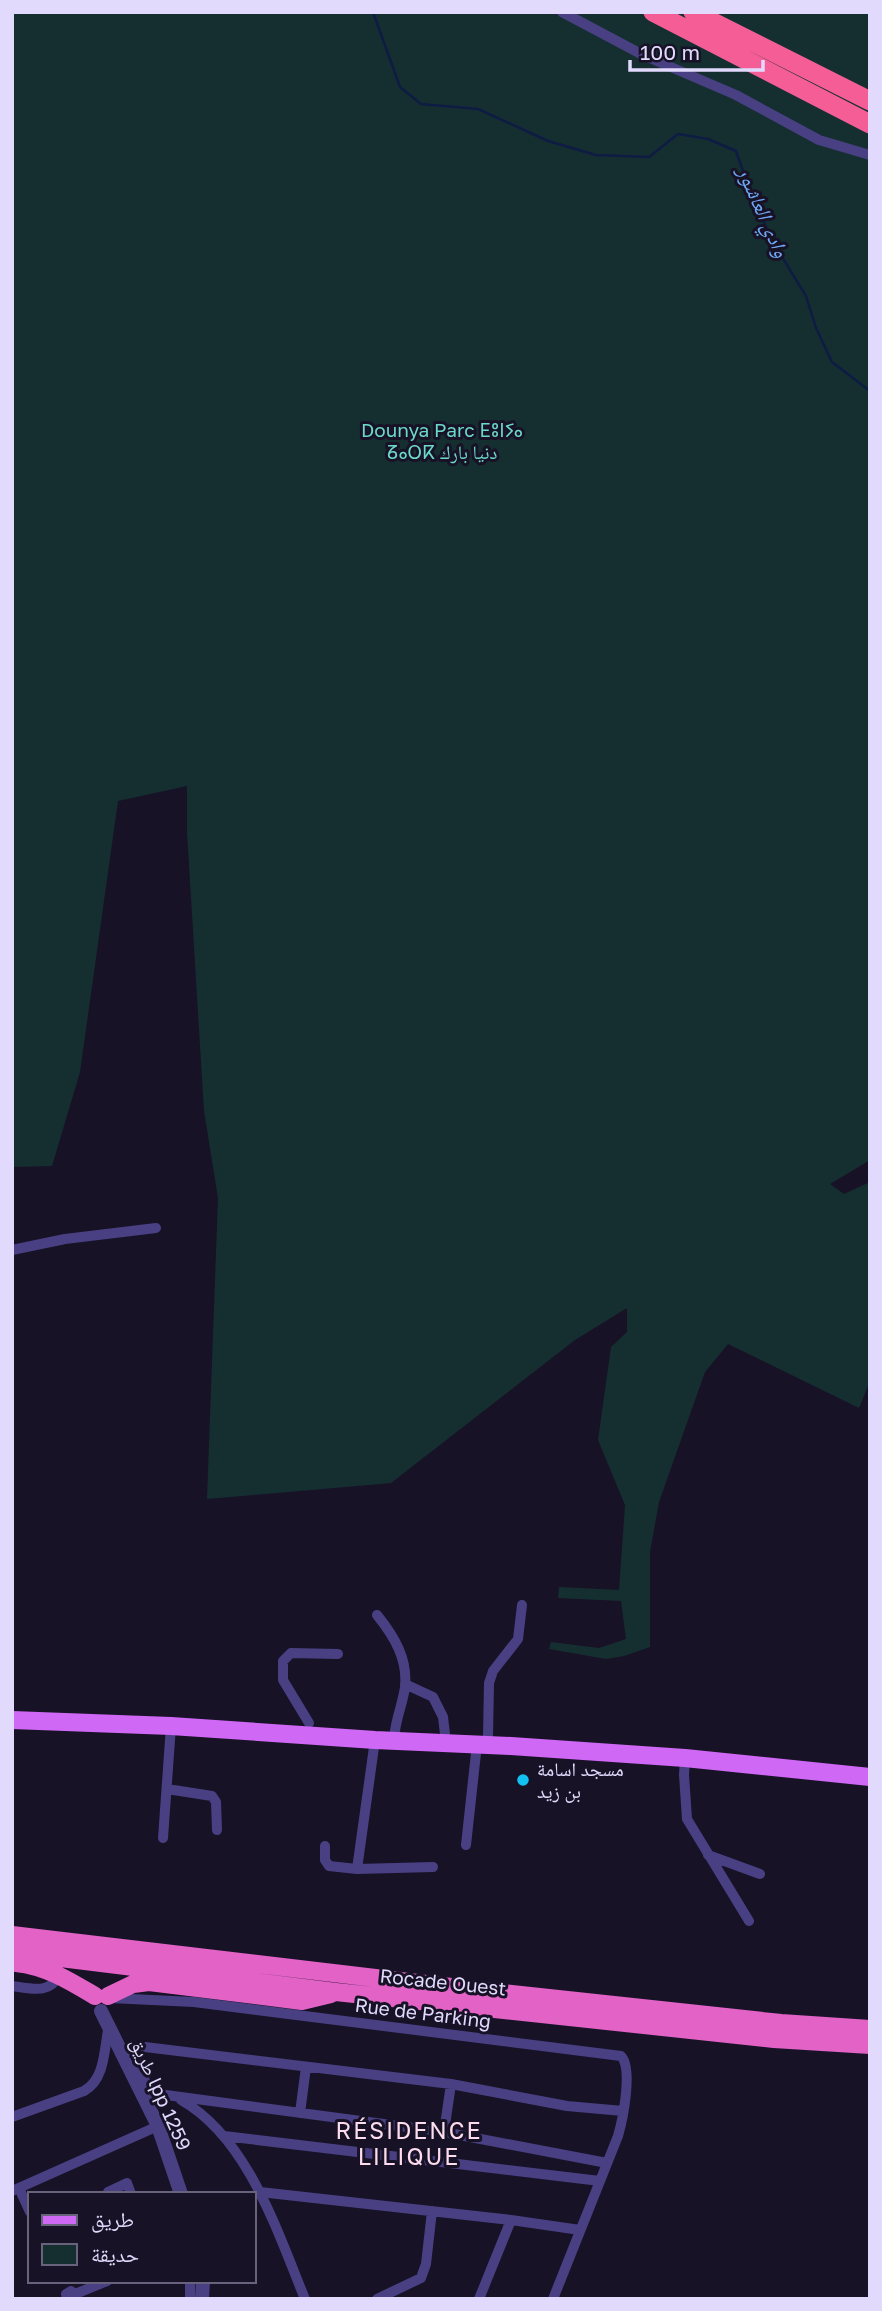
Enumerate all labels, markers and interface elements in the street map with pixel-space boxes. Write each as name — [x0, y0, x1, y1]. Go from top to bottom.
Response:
scale bar — [630, 28, 763, 72]
text: 100 m — [640, 39, 700, 65]
water label: وادي العاشور — [728, 160, 796, 263]
park label: Dounya Parc ⴹⵓⵏⵢⴰ ⵒⴰⵔⴽ دنيا بارك — [361, 418, 523, 464]
place label: مسجد اسامة بن زيد — [537, 1757, 624, 1803]
marker: مسجد اسامة بن زيد — [515, 1772, 531, 1788]
street label: Rocade Ouest — [379, 1963, 507, 2000]
street label: Rue de Parking — [354, 1993, 492, 2032]
street label: طريق lpp 1259 — [126, 2034, 196, 2154]
district label: RÉSIDENCE LILIQUE — [336, 2116, 482, 2170]
legend — [28, 2192, 256, 2283]
text: طريق — [91, 2206, 134, 2233]
text: حديقة — [91, 2241, 139, 2267]

